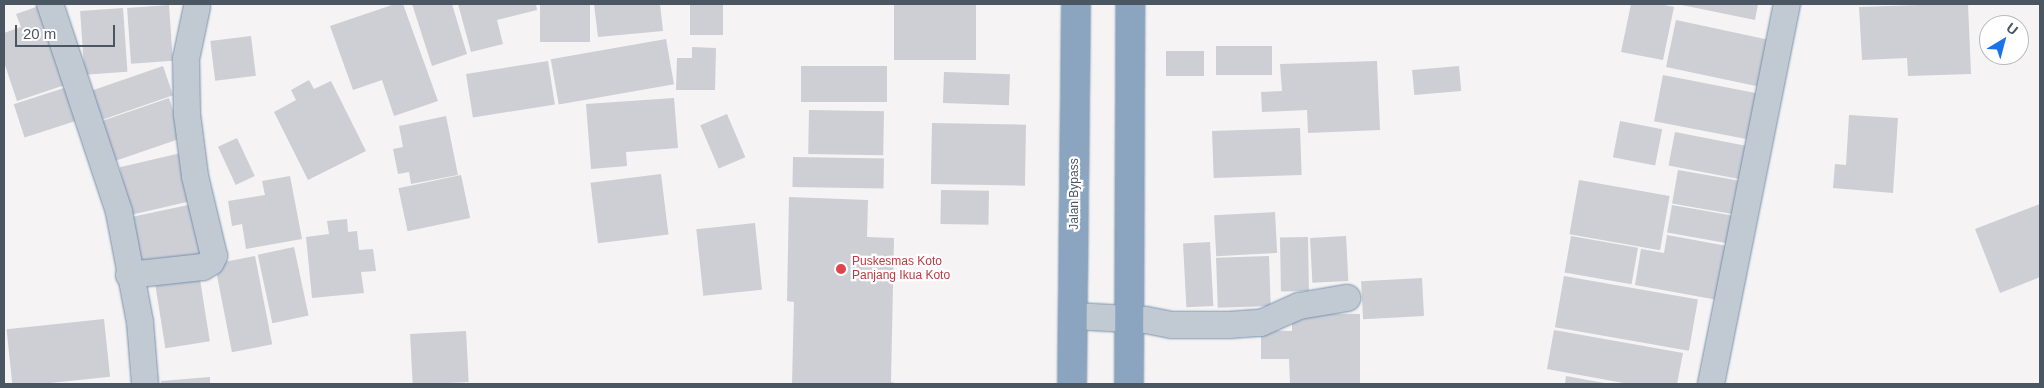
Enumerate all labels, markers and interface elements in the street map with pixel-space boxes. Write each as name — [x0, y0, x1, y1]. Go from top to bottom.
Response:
scale bar — [18, 15, 118, 47]
north arrow — [1979, 15, 2029, 65]
text: U — [2004, 19, 2021, 38]
text: 20 m — [23, 25, 56, 42]
street label: Jalan Bypass — [1068, 158, 1082, 230]
place label: Puskesmas Koto Panjang Ikua Koto — [852, 255, 950, 283]
marker: Puskesmas Koto Panjang Ikua Koto — [834, 262, 848, 276]

